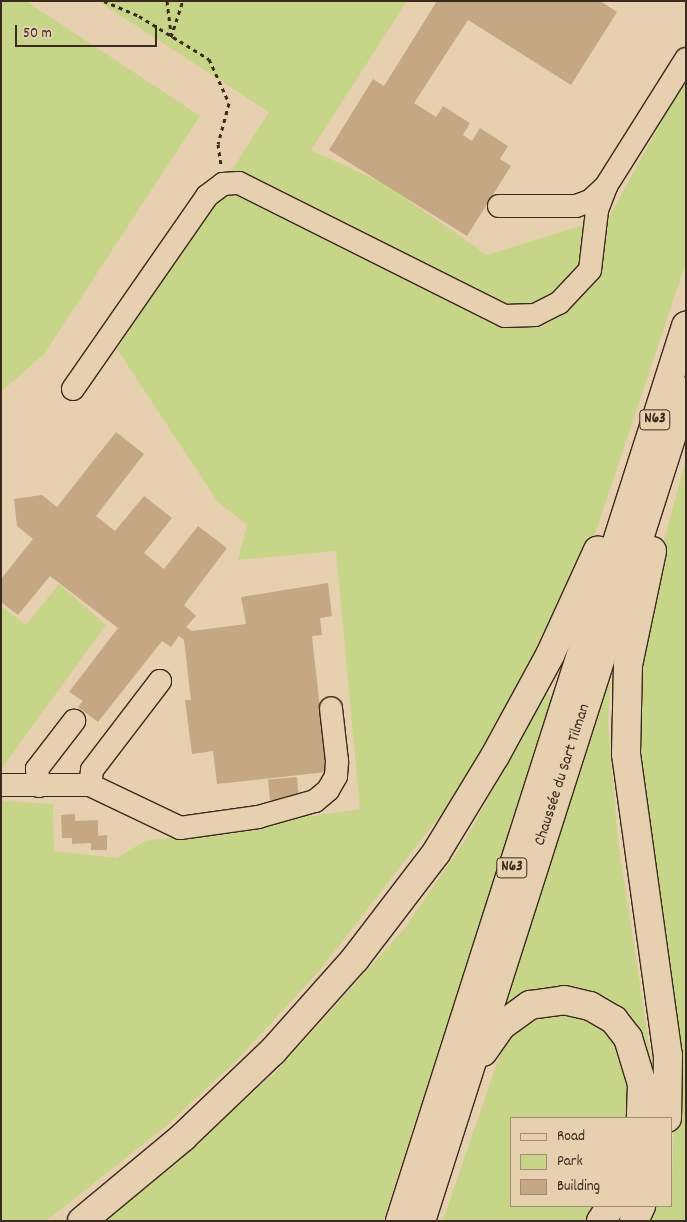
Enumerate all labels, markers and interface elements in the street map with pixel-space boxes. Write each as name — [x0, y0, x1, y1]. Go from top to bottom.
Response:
scale bar — [18, 15, 160, 47]
text: 50 m — [23, 23, 52, 45]
road number: N63 — [639, 408, 671, 432]
street label: Chaussée du Sart Tilman — [531, 702, 595, 848]
road number: N63 — [496, 856, 528, 880]
legend — [510, 1117, 672, 1207]
text: Road — [557, 1126, 585, 1148]
text: Park — [557, 1151, 583, 1173]
text: Building — [557, 1176, 600, 1198]

